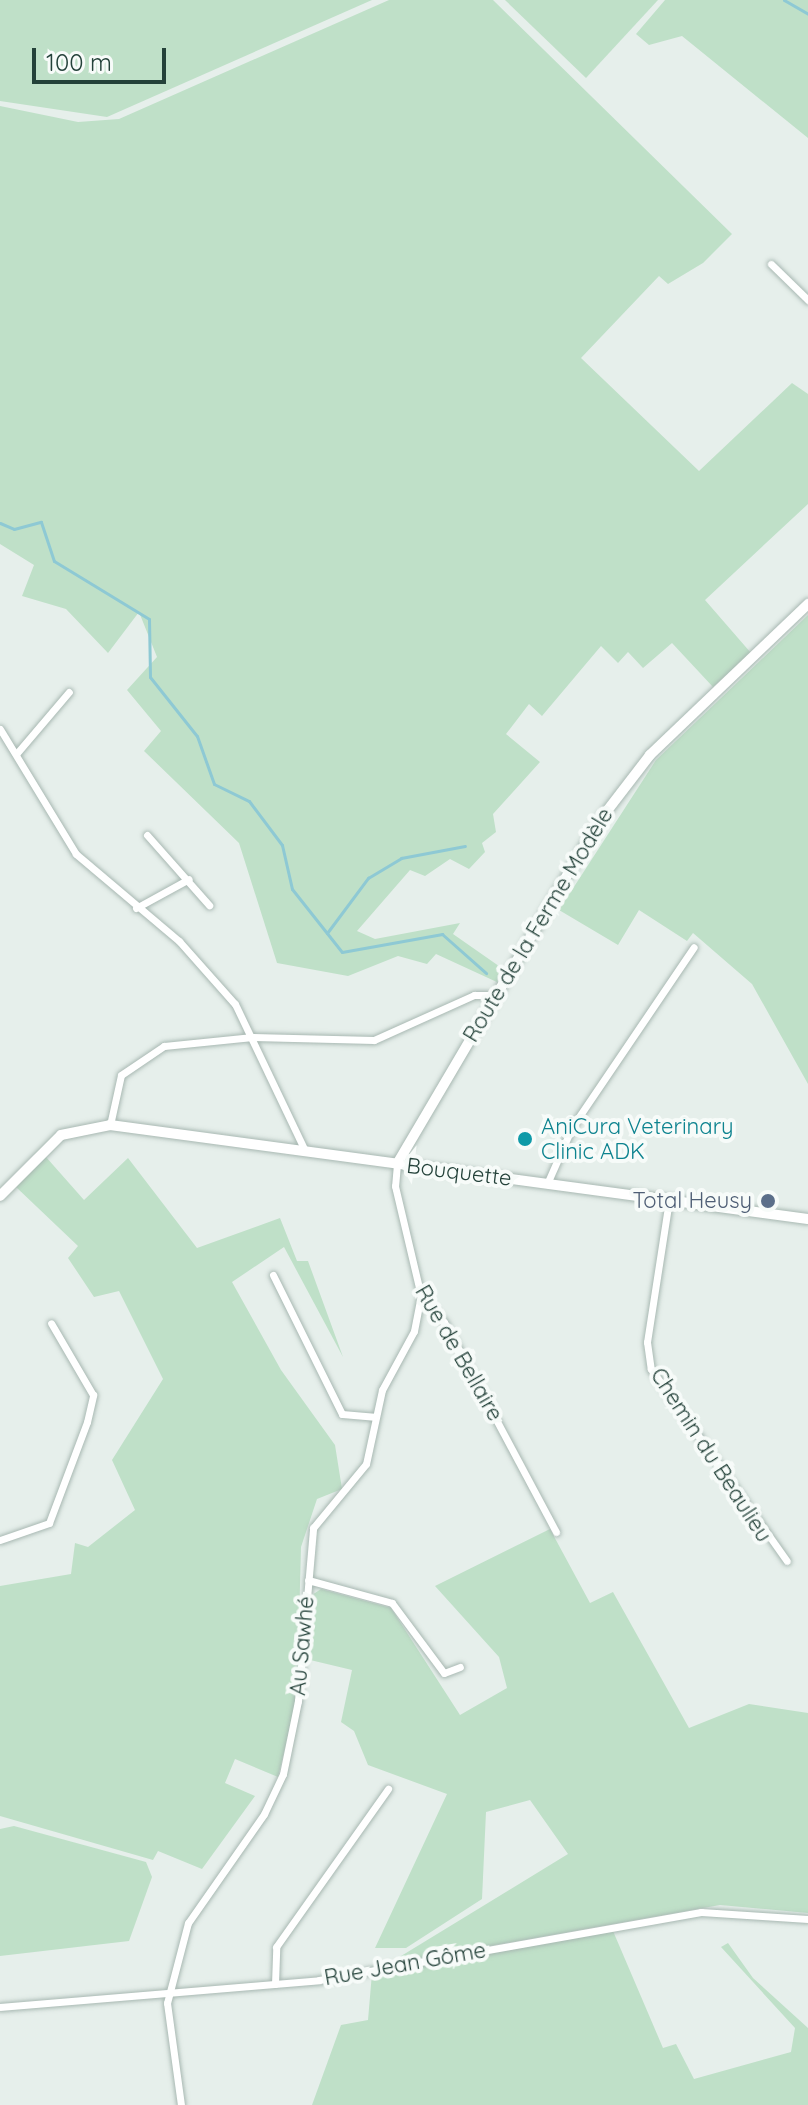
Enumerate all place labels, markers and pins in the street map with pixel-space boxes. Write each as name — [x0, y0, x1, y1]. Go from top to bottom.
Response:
place label: AniCura Veterinary Clinic ADK — [541, 1113, 734, 1164]
marker: AniCura Veterinary Clinic ADK — [516, 1130, 534, 1148]
place label: Total Heusy — [633, 1188, 752, 1214]
marker: Total Heusy — [759, 1192, 777, 1210]

